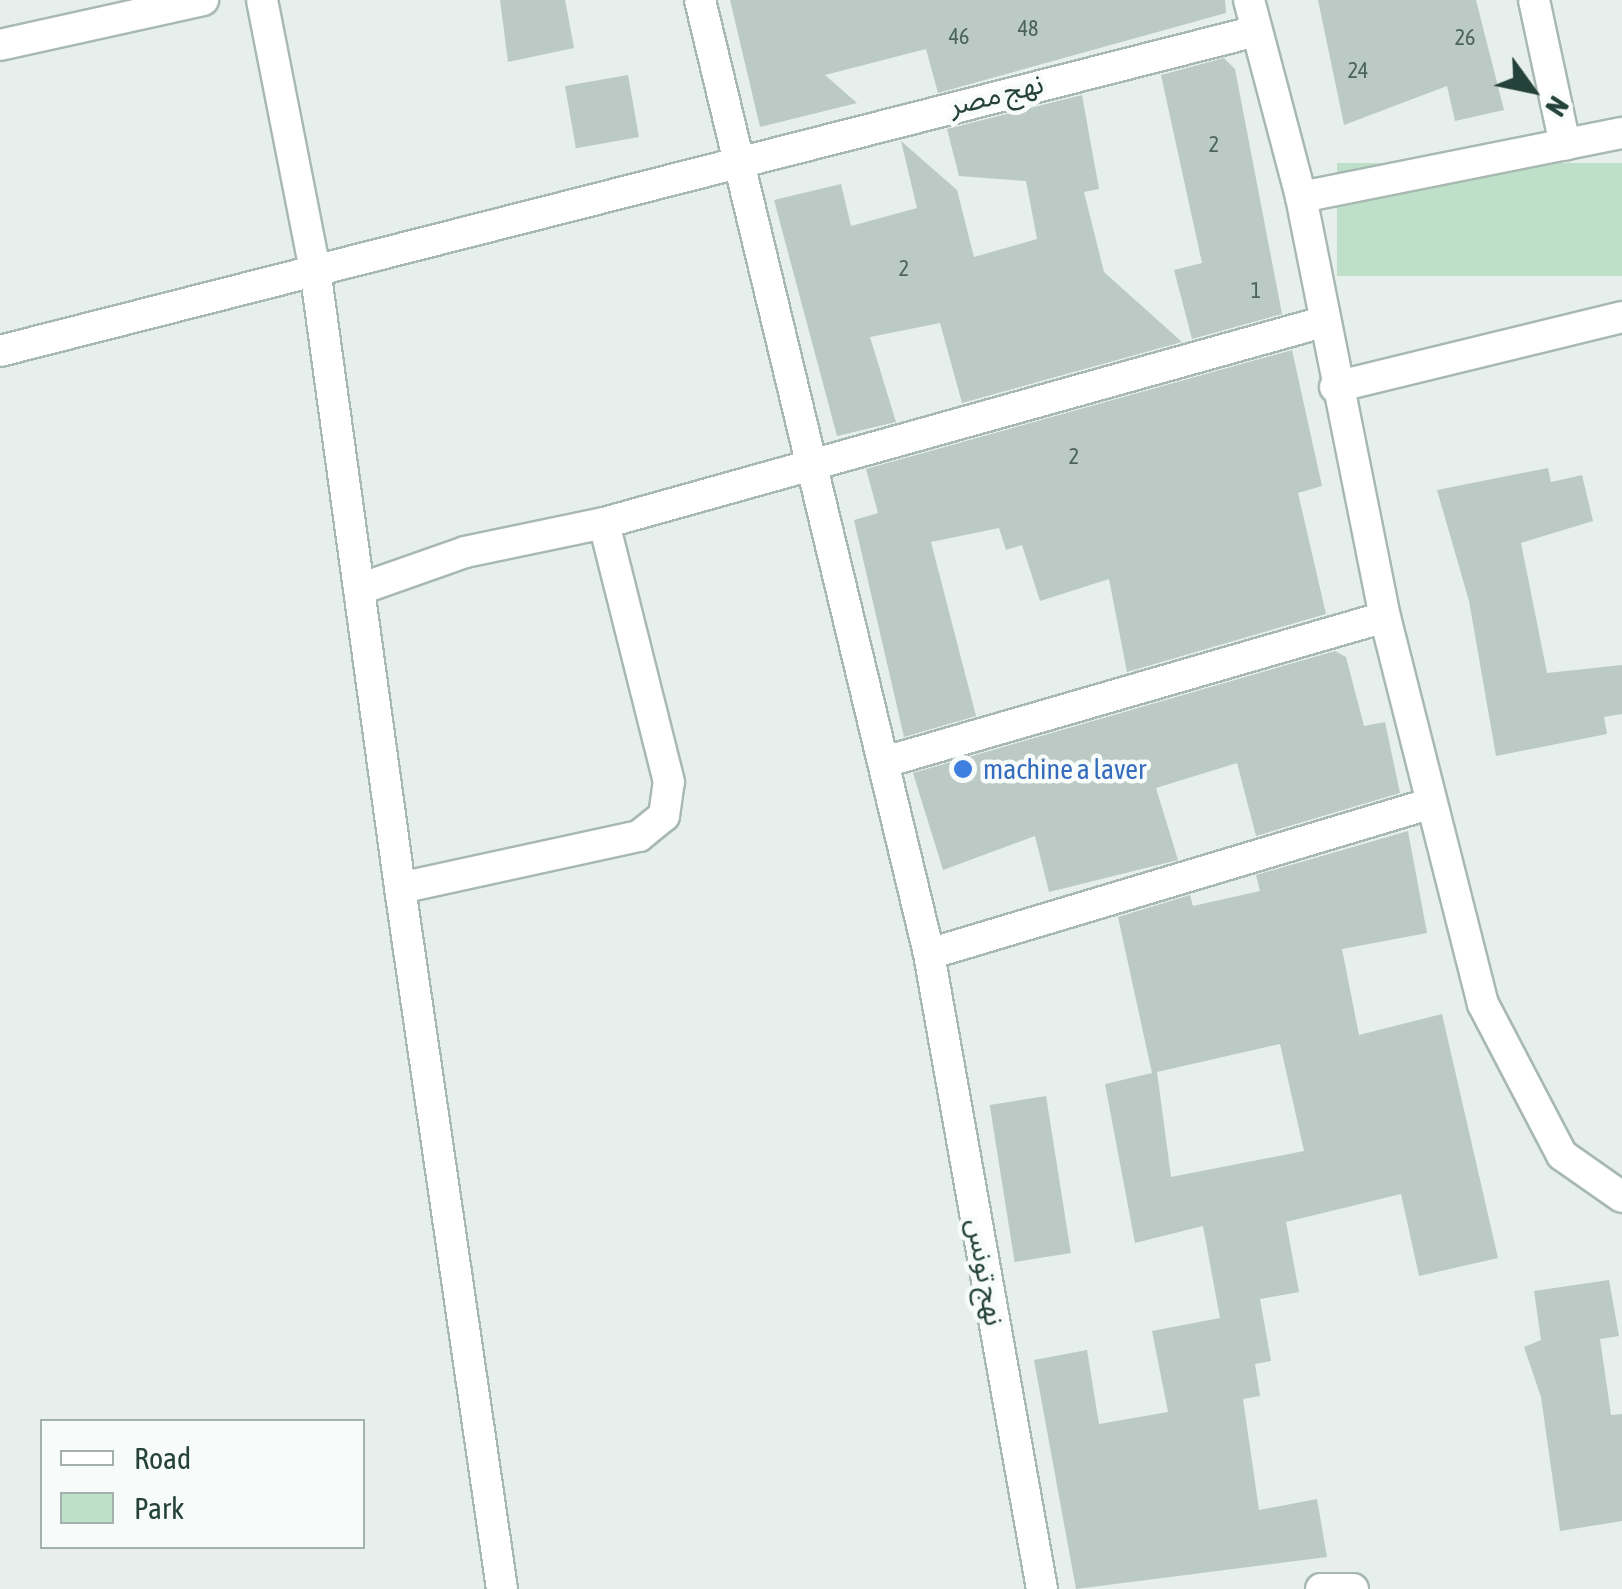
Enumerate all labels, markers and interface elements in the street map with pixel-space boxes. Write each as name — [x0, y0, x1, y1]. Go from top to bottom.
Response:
house number: 48 — [1018, 16, 1038, 42]
house number: 46 — [949, 24, 969, 50]
house number: 26 — [1455, 25, 1475, 51]
north arrow — [1482, 40, 1582, 140]
house number: 24 — [1348, 58, 1368, 84]
street label: نهج مصر — [945, 66, 1047, 122]
text: N — [1539, 91, 1575, 122]
house number: 2 — [1209, 132, 1219, 158]
house number: 2 — [899, 256, 909, 282]
house number: 1 — [1251, 278, 1261, 304]
house number: 2 — [1069, 444, 1079, 470]
place label: machine a laver — [983, 752, 1146, 786]
marker: machine a laver — [952, 758, 974, 780]
street label: نهج تونس — [960, 1216, 1012, 1328]
legend — [40, 1419, 365, 1549]
text: Road — [134, 1441, 191, 1475]
text: Park — [134, 1491, 184, 1525]

